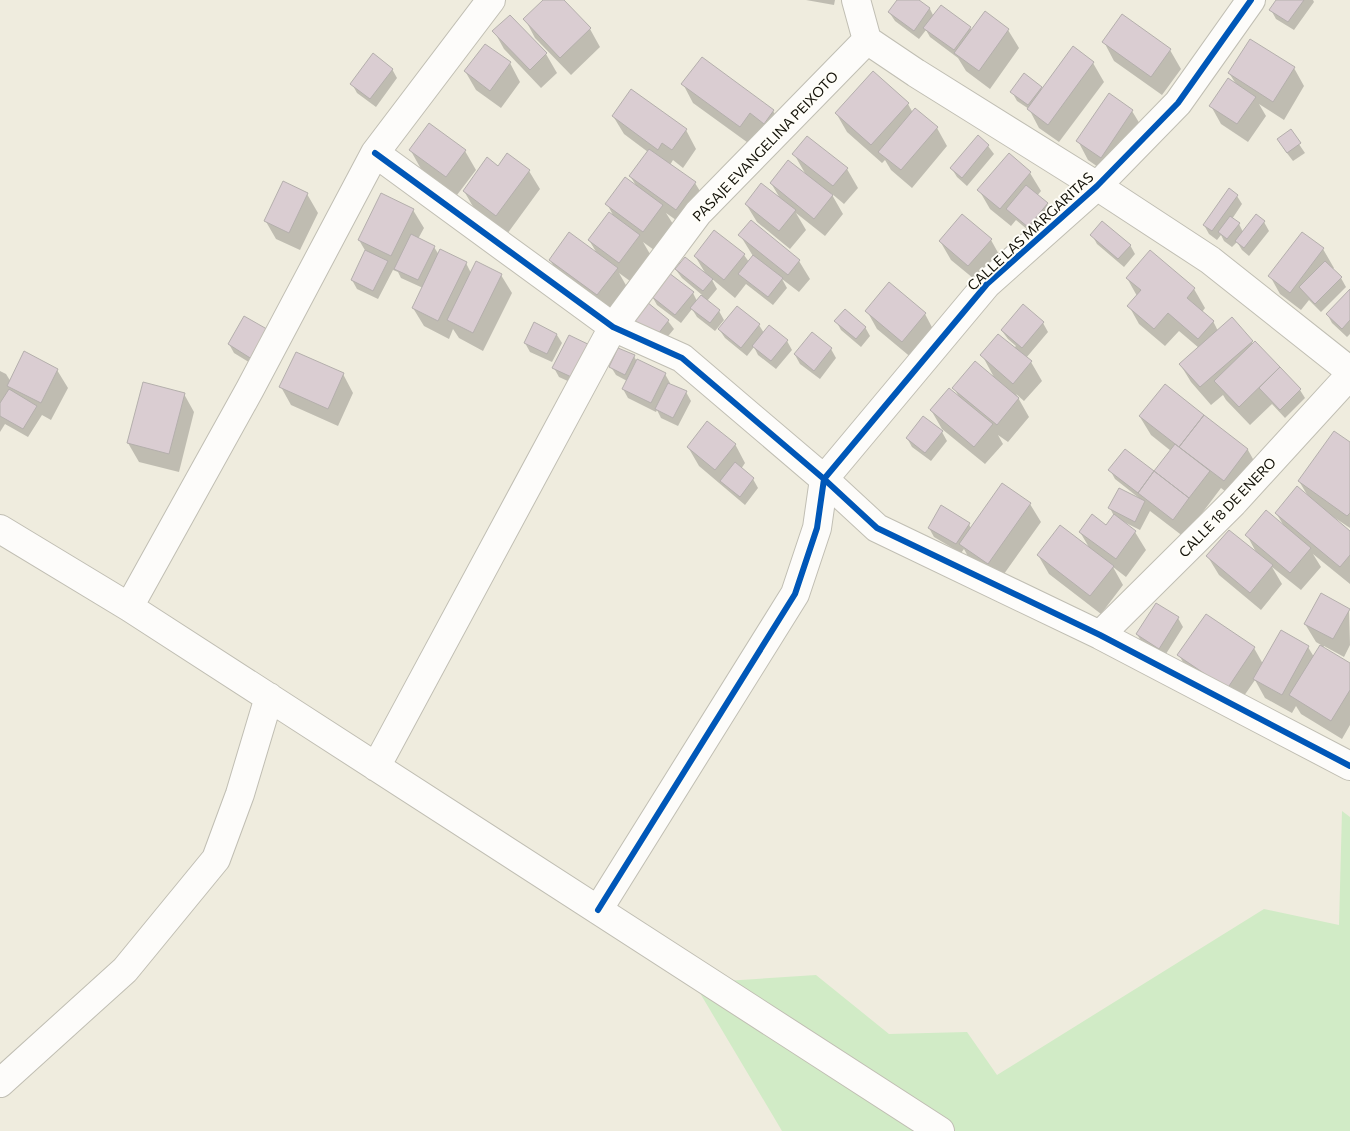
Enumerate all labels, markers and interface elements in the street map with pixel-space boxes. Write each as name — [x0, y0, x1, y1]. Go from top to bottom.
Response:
street label: PASAJE EVANGELINA PEIXOTO — [689, 67, 841, 225]
street label: CALLE LAS MARGARITAS — [964, 168, 1096, 294]
street label: CALLE 18 DE ENERO — [1175, 453, 1279, 561]

